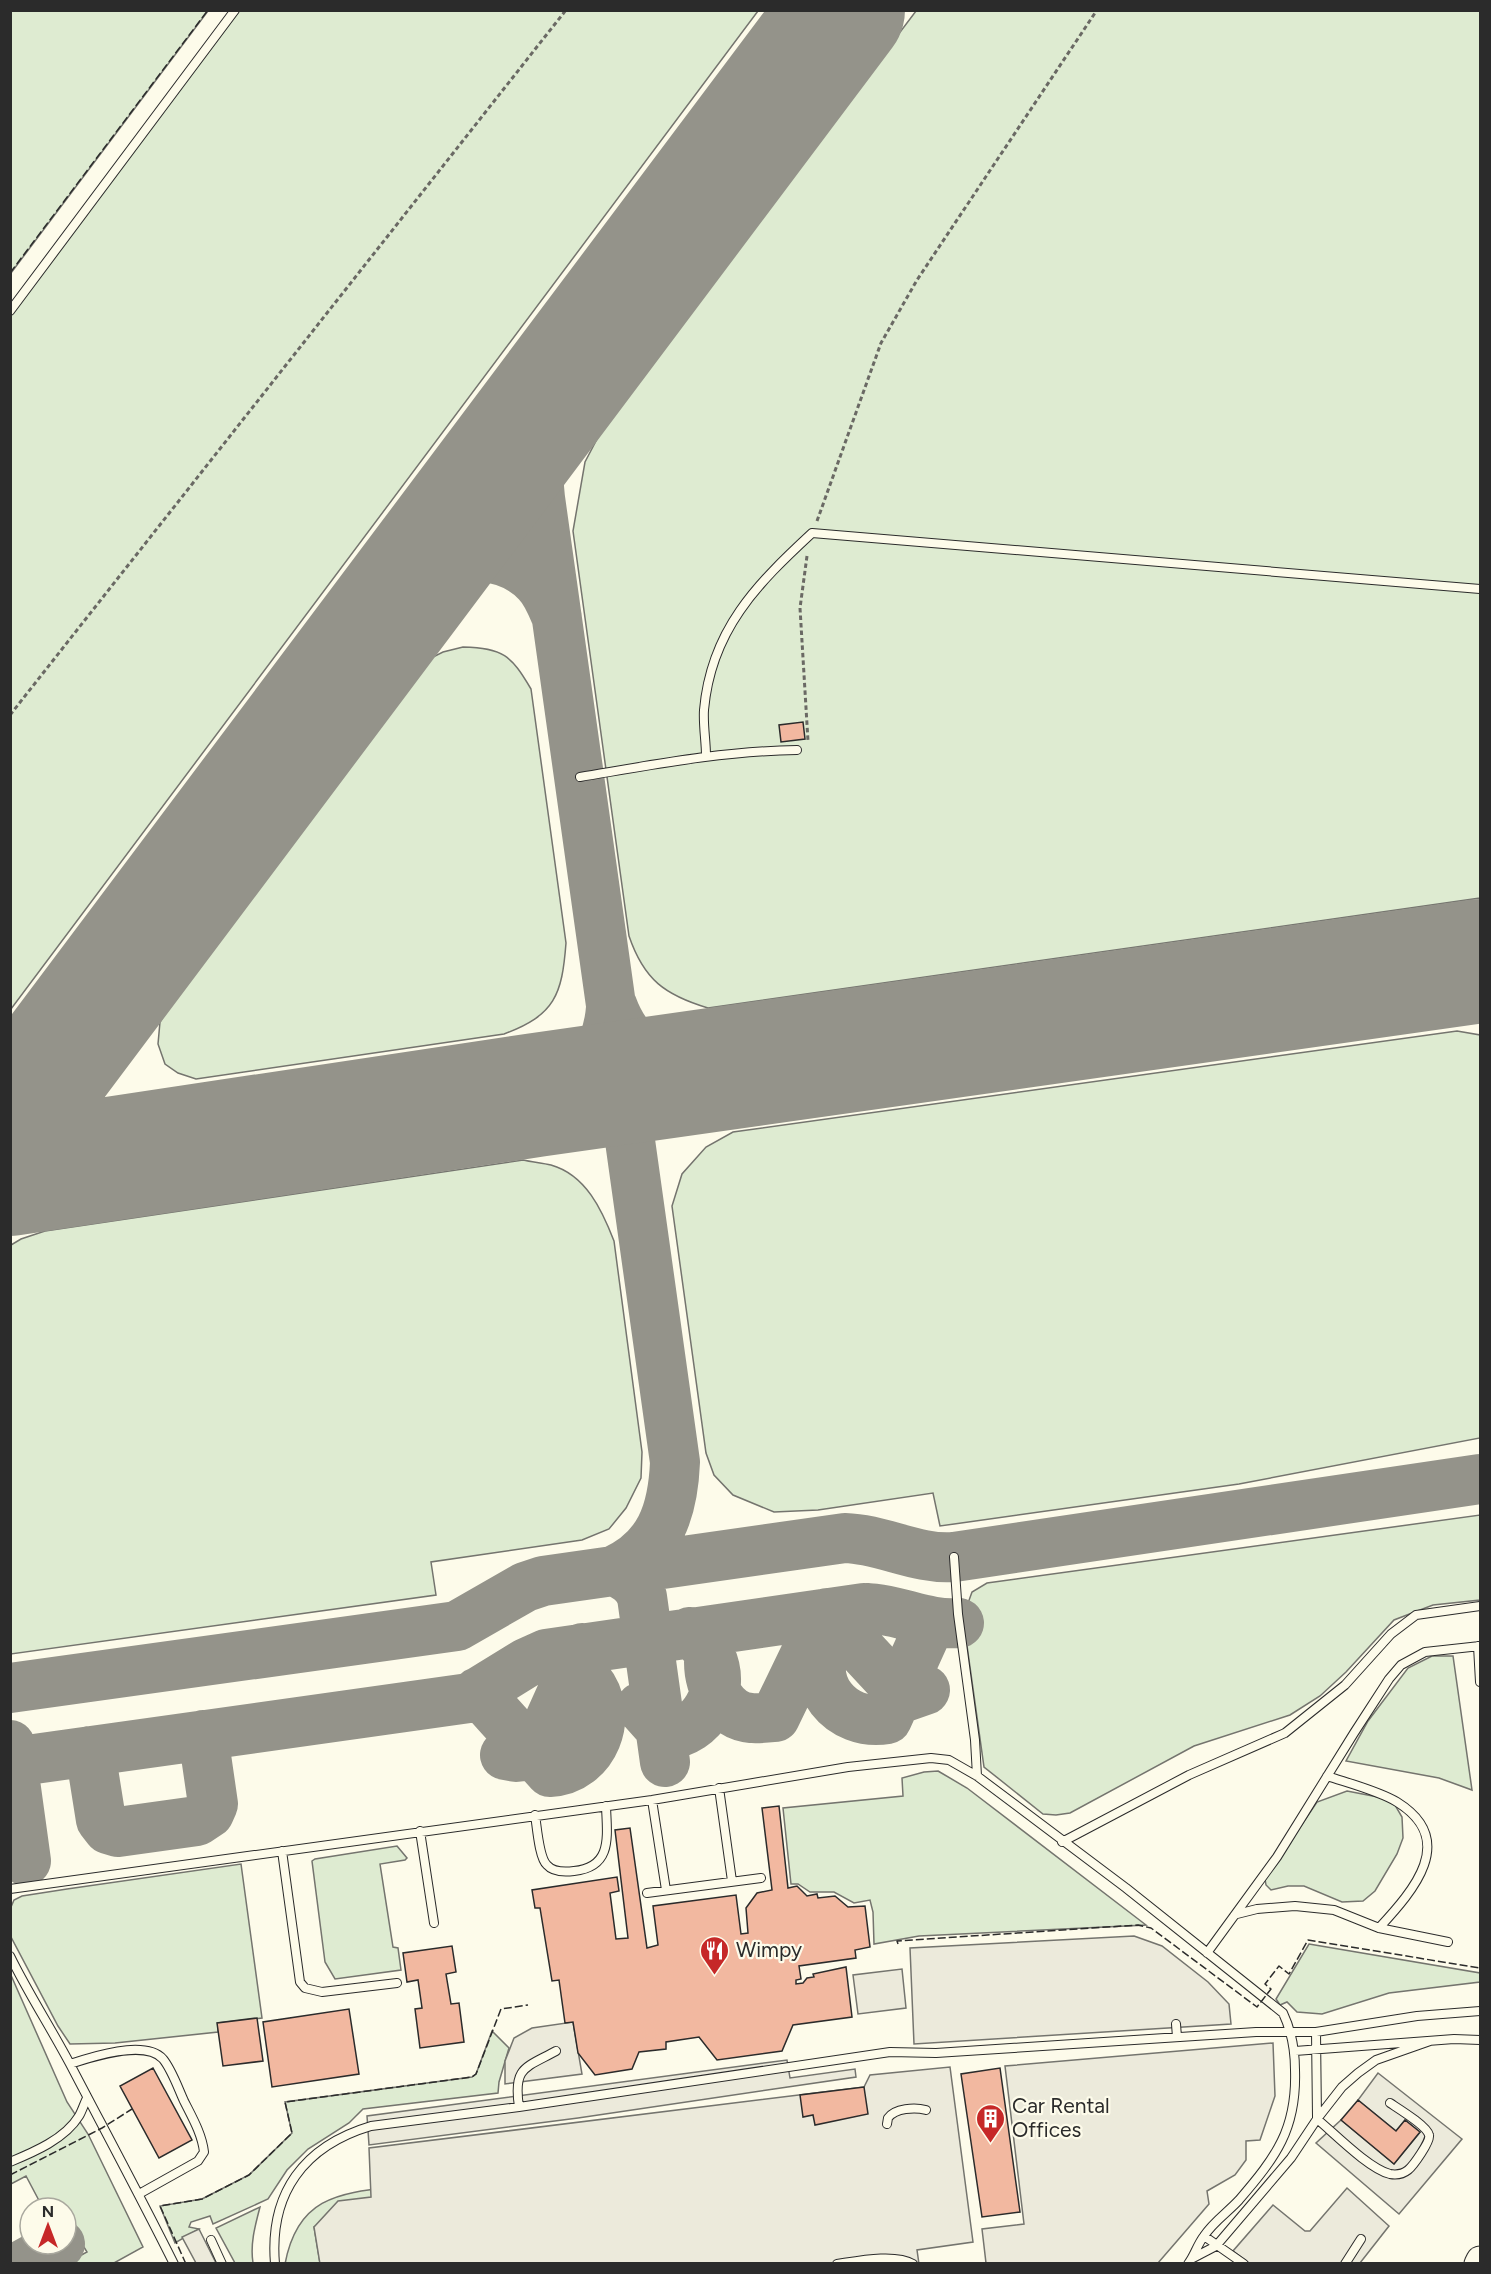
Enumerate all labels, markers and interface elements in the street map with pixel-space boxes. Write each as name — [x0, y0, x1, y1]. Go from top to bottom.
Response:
restaurant icon: Wimpy — [699, 1934, 731, 1976]
place label: Wimpy — [736, 1937, 802, 1962]
place label: Car Rental Offices — [1012, 2093, 1110, 2142]
building icon: Car Rental Offices — [975, 2102, 1007, 2144]
north arrow — [18, 2196, 78, 2256]
text: N — [42, 2202, 54, 2221]

